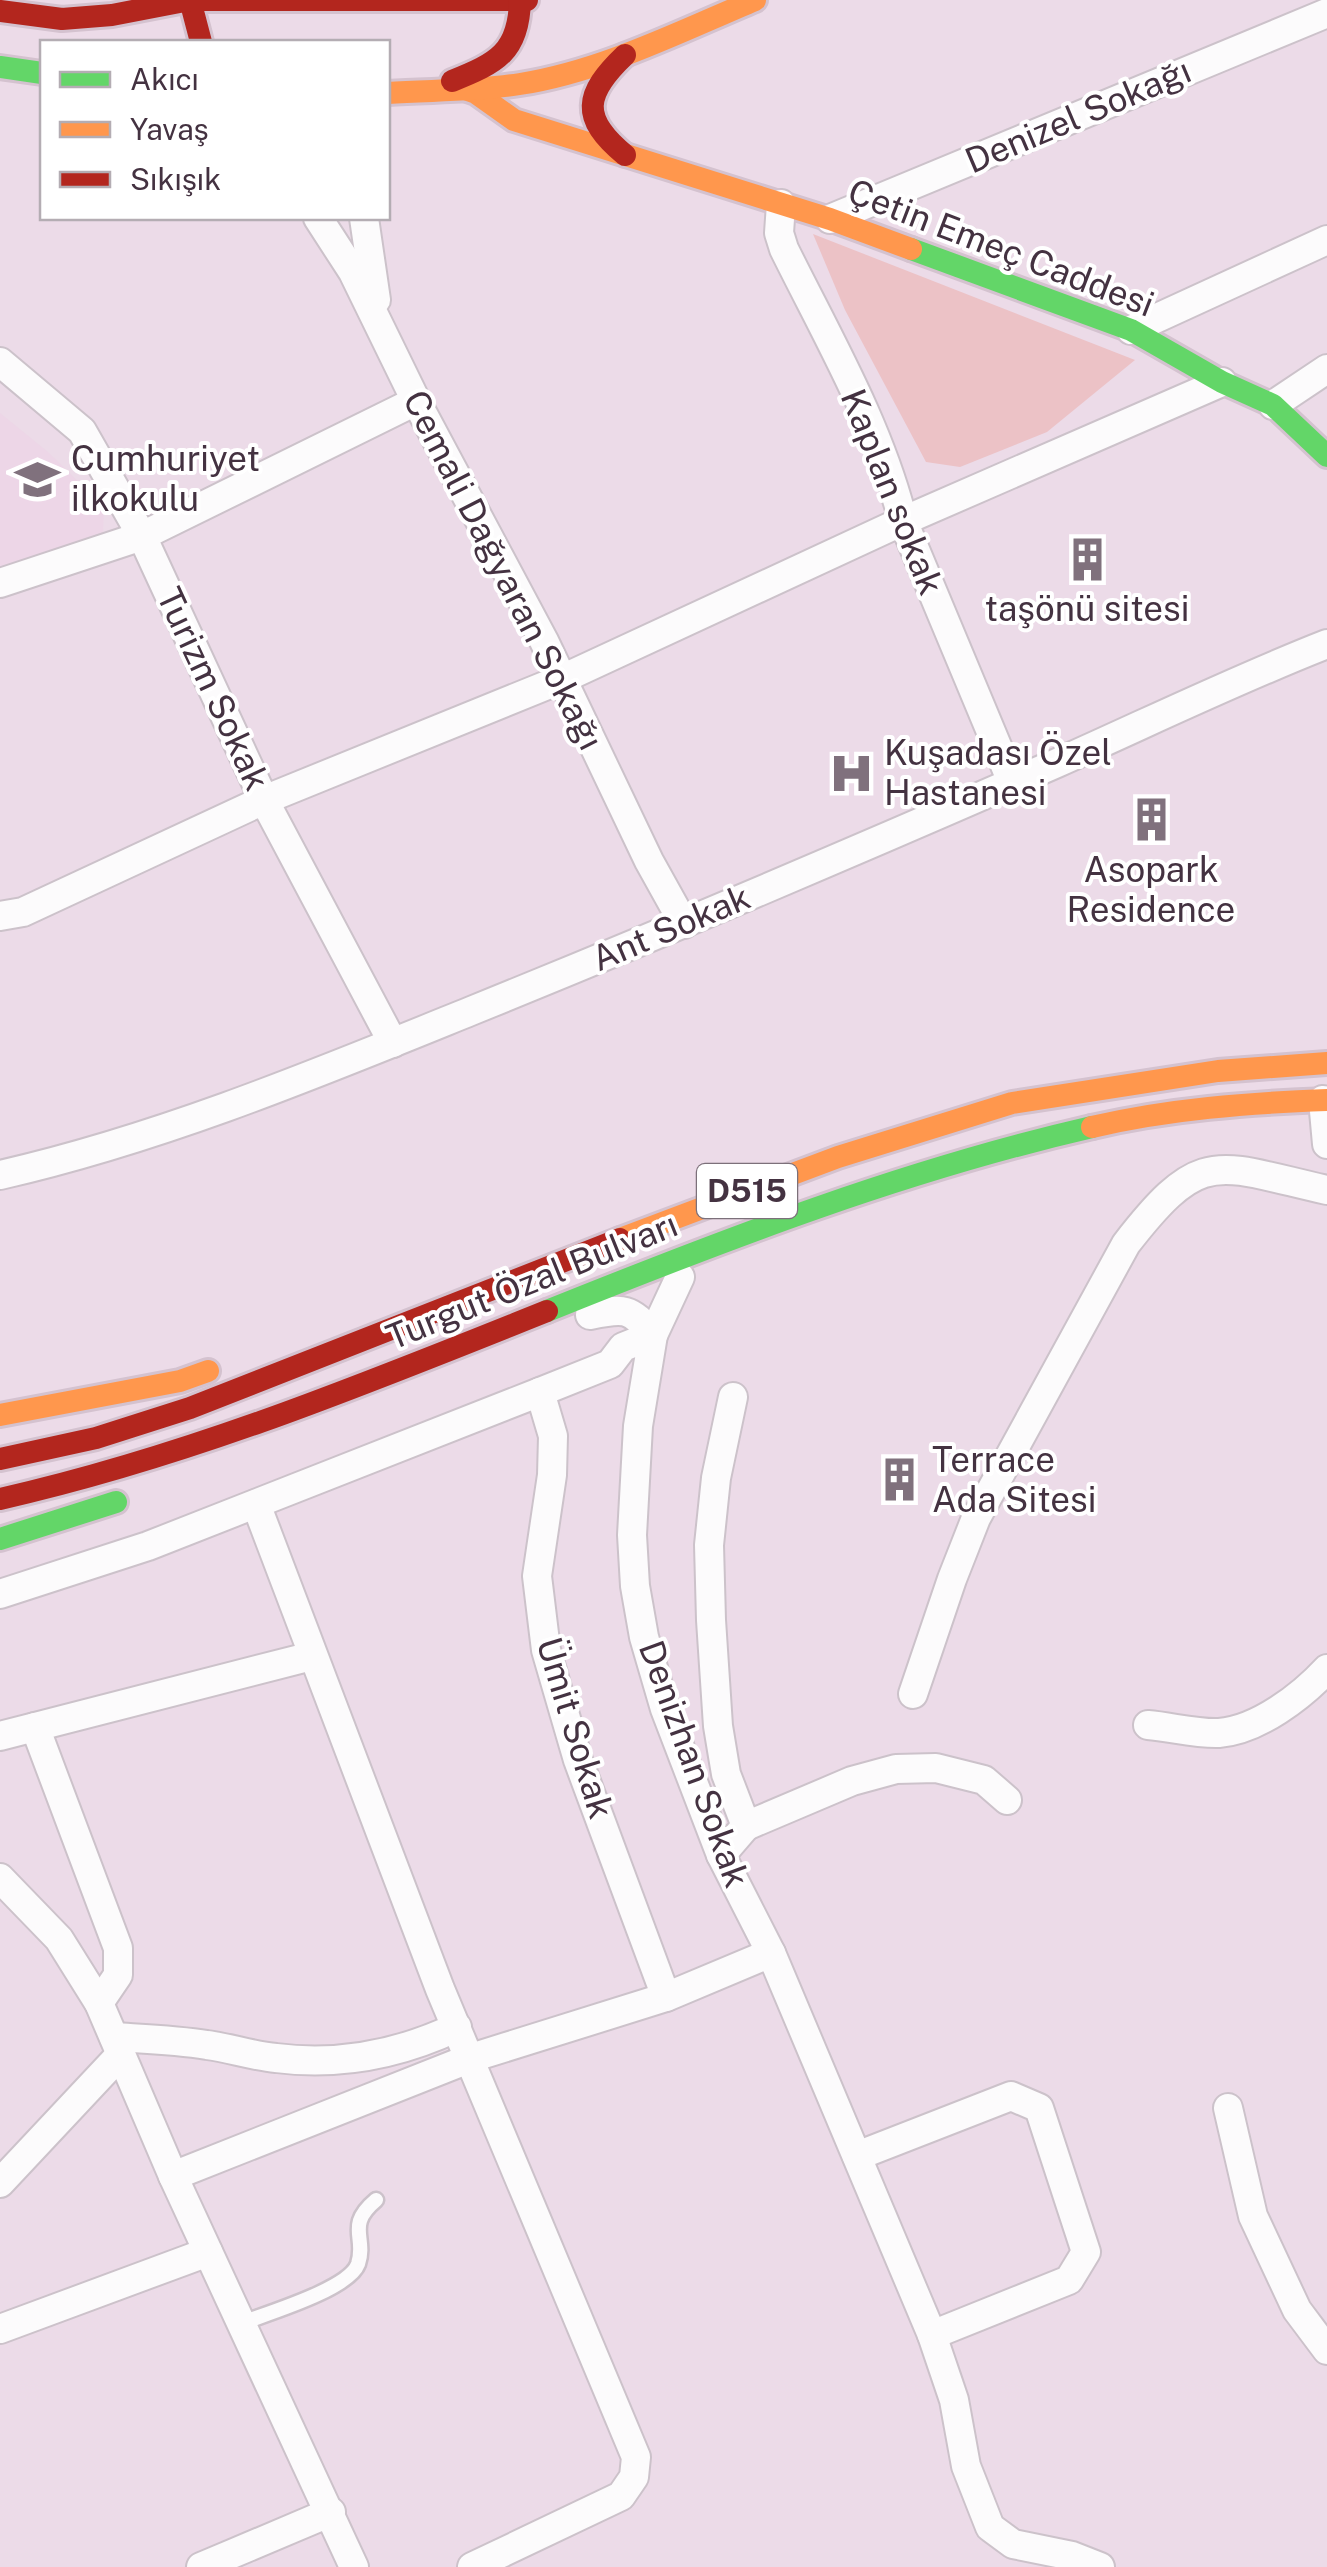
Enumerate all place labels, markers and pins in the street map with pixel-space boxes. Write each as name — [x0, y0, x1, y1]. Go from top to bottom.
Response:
place label: Cumhuriyet ilkokulu — [71, 438, 260, 519]
school or university icon: Cumhuriyet ilkokulu — [14, 455, 62, 503]
building icon: taşönü sitesi — [1063, 535, 1111, 583]
place label: taşönü sitesi — [985, 588, 1189, 629]
place label: Kuşadası Özel Hastanesi — [884, 731, 1112, 813]
hospital icon: Kuşadası Özel Hastanesi — [827, 749, 875, 797]
building icon: Asopark Residence — [1127, 796, 1175, 844]
place label: Asopark Residence — [1067, 849, 1235, 930]
place label: Terrace Ada Sitesi — [932, 1439, 1096, 1520]
building icon: Terrace Ada Sitesi — [875, 1456, 923, 1504]

